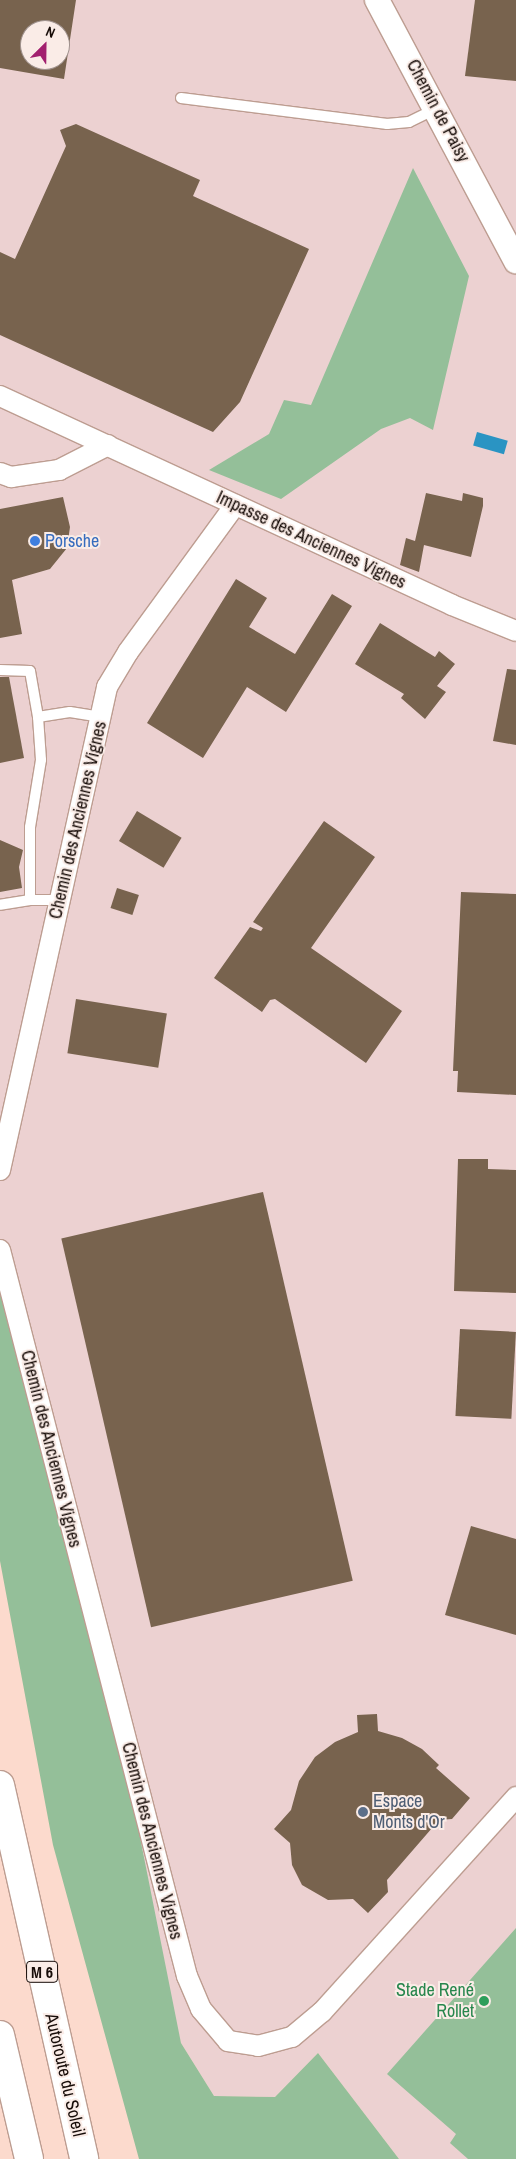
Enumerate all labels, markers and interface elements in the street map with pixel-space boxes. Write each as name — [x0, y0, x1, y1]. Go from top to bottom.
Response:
north arrow — [20, 20, 70, 70]
text: N — [43, 22, 58, 42]
street label: Chemin de Paisy — [402, 56, 474, 166]
street label: Impasse des Anciennes Vignes — [212, 486, 410, 594]
place label: Porsche — [45, 530, 99, 552]
marker: Porsche — [29, 535, 41, 547]
street label: Chemin des Anciennes Vignes — [45, 719, 111, 921]
street label: Chemin des Anciennes Vignes — [16, 1348, 86, 1550]
street label: Chemin des Anciennes Vignes — [117, 1740, 187, 1942]
place label: Espace Monts d'Or — [373, 1791, 445, 1834]
marker: Espace Monts d'Or — [357, 1806, 369, 1818]
road number: M 6 — [26, 1958, 58, 1985]
place label: Stade René Rollet — [396, 1980, 474, 2022]
marker: Stade René Rollet — [478, 1995, 490, 2007]
street label: Autoroute du Soleil — [40, 2011, 90, 2139]

